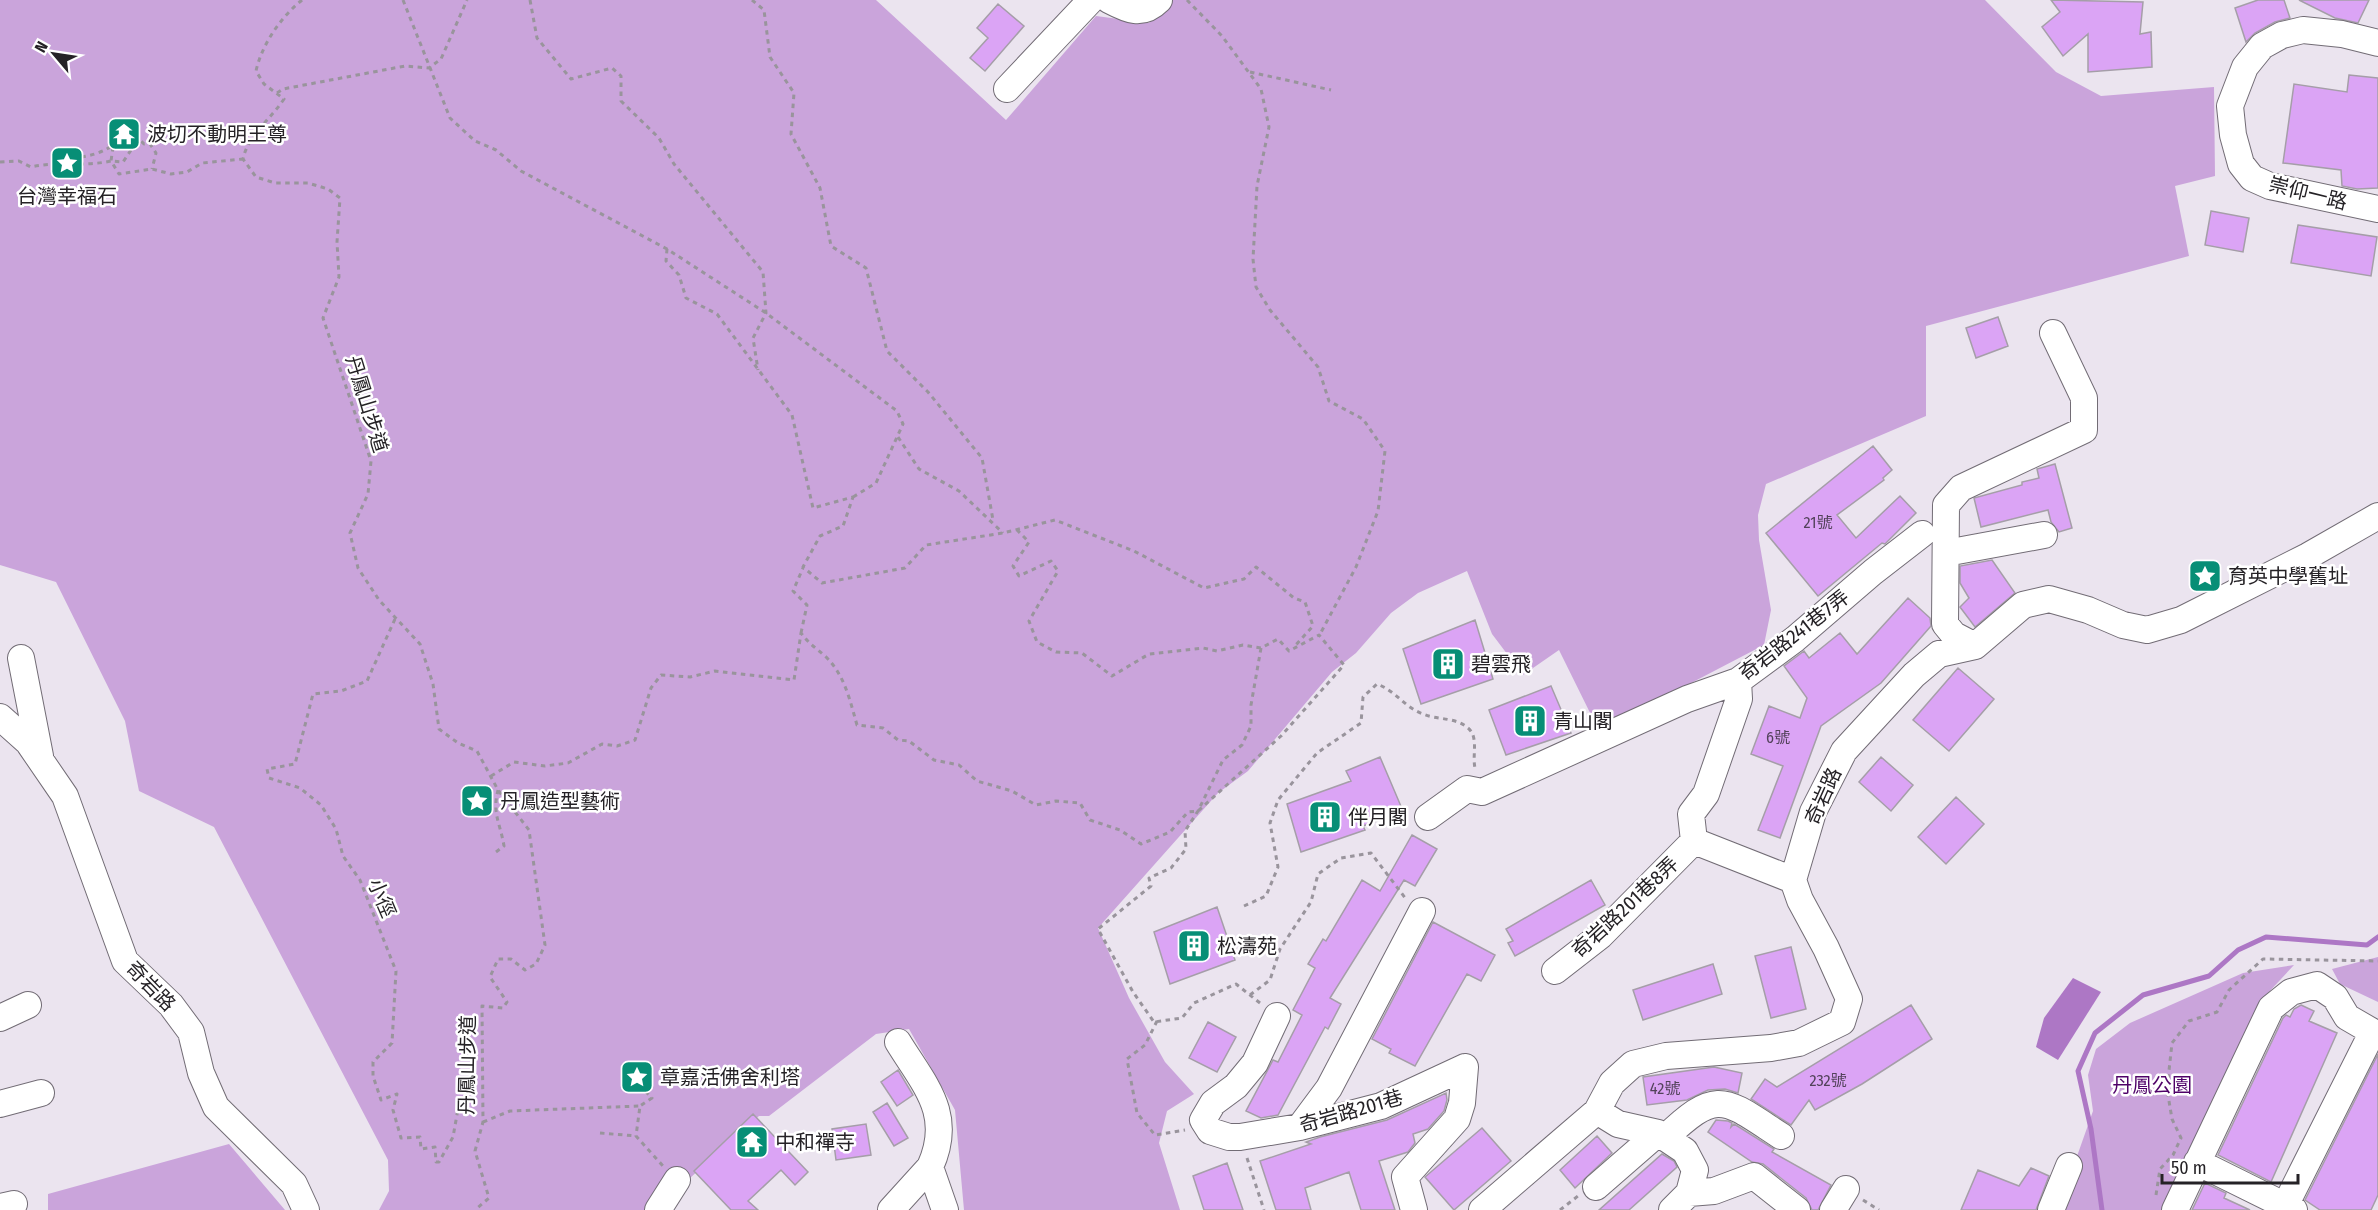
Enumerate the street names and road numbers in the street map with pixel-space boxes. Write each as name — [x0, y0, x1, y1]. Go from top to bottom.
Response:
street label: 崇仰一路 — [2266, 172, 2350, 214]
street label: 丹鳳山步道 — [341, 353, 393, 455]
street label: 奇岩路241巷7弄 — [1734, 585, 1854, 685]
street label: 奇岩路 — [1800, 764, 1846, 828]
street label: 奇岩路201巷8弄 — [1567, 852, 1683, 962]
street label: 小徑 — [363, 875, 401, 921]
street label: 奇岩路 — [122, 956, 180, 1016]
street label: 丹鳳山步道 — [454, 1015, 480, 1115]
street label: 奇岩路201巷 — [1296, 1085, 1406, 1137]

